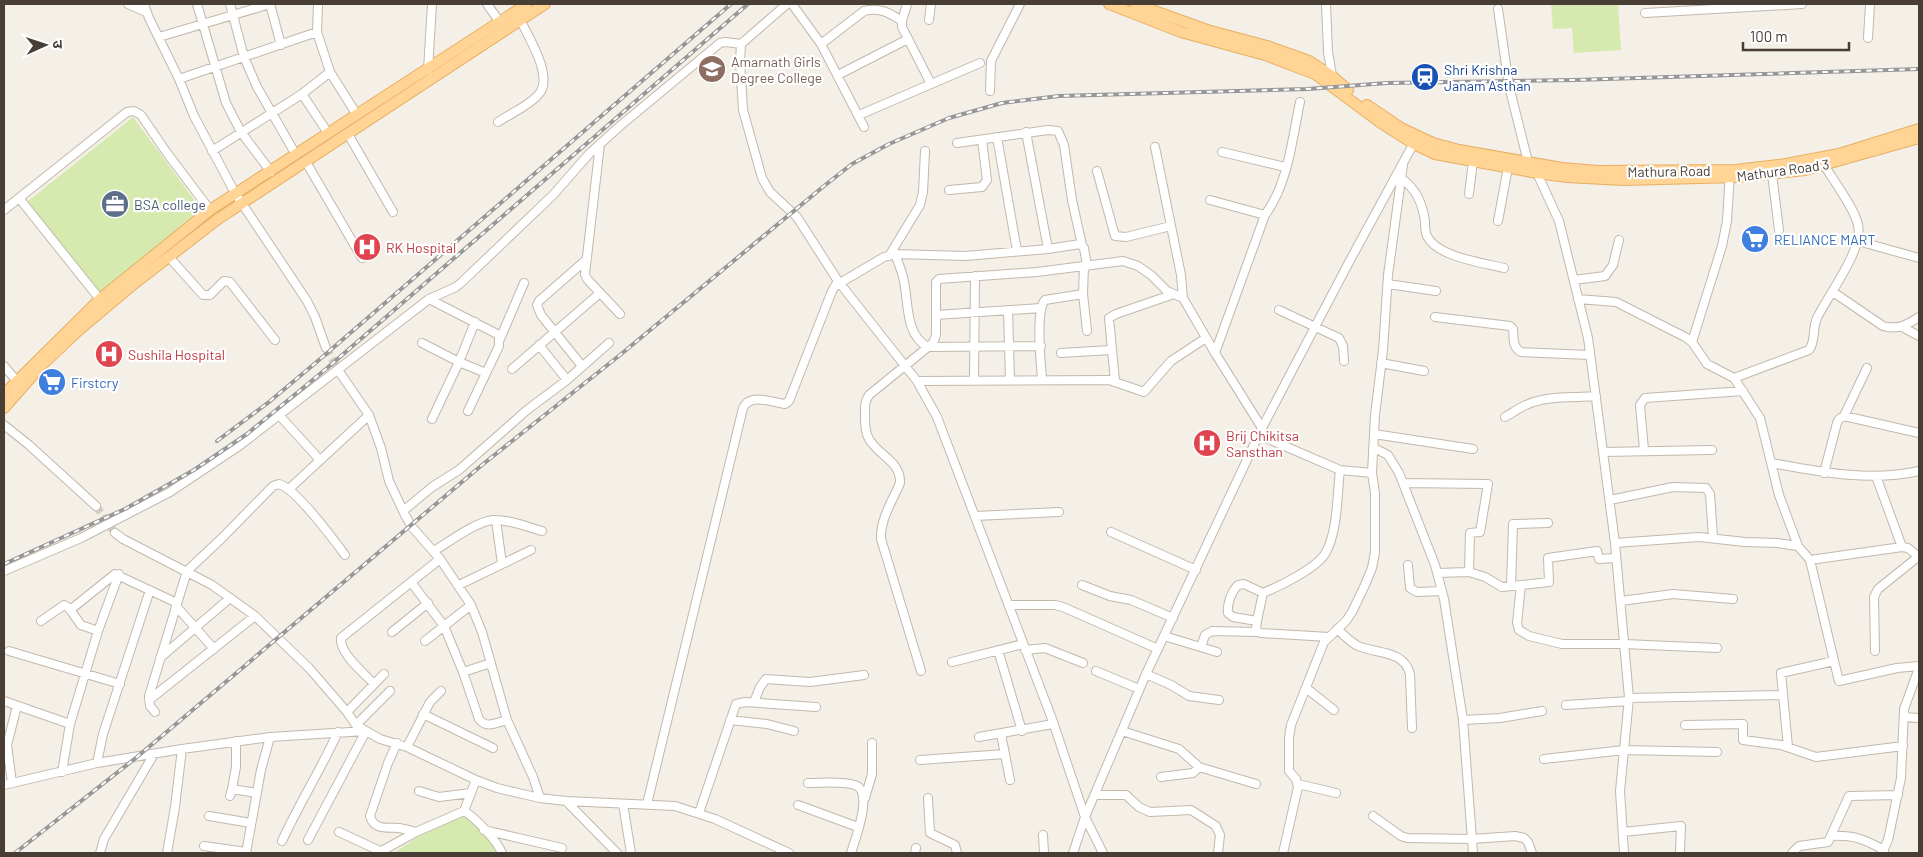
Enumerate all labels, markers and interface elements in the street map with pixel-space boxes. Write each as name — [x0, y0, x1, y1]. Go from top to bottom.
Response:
north arrow — [20, 20, 70, 70]
scale bar — [1743, 20, 1849, 52]
text: 100 m — [1750, 27, 1788, 45]
text: उ — [50, 40, 67, 50]
place label: Amarnath Girls Degree College — [731, 53, 822, 86]
school or university icon: Amarnath Girls Degree College — [697, 54, 727, 84]
place label: Shri Krishna Janam Asthan — [1444, 61, 1531, 94]
station icon: Shri Krishna Janam Asthan — [1410, 62, 1440, 92]
street label: Mathura Road 3 — [1736, 155, 1830, 185]
street label: Mathura Road — [1627, 162, 1711, 180]
office icon: BSA college — [100, 189, 130, 219]
place label: BSA college — [134, 196, 206, 213]
supermarket icon: RELIANCE MART — [1740, 224, 1770, 254]
place label: RELIANCE MART — [1774, 231, 1875, 248]
hospital icon: RK Hospital — [352, 232, 382, 262]
place label: RK Hospital — [386, 239, 456, 256]
hospital icon: Sushila Hospital — [94, 339, 124, 369]
place label: Sushila Hospital — [128, 346, 225, 363]
supermarket icon: Firstcry — [37, 367, 67, 397]
place label: Firstcry — [71, 374, 119, 391]
place label: Brij Chikitsa Sansthan — [1226, 427, 1299, 460]
hospital icon: Brij Chikitsa Sansthan — [1192, 428, 1222, 458]

